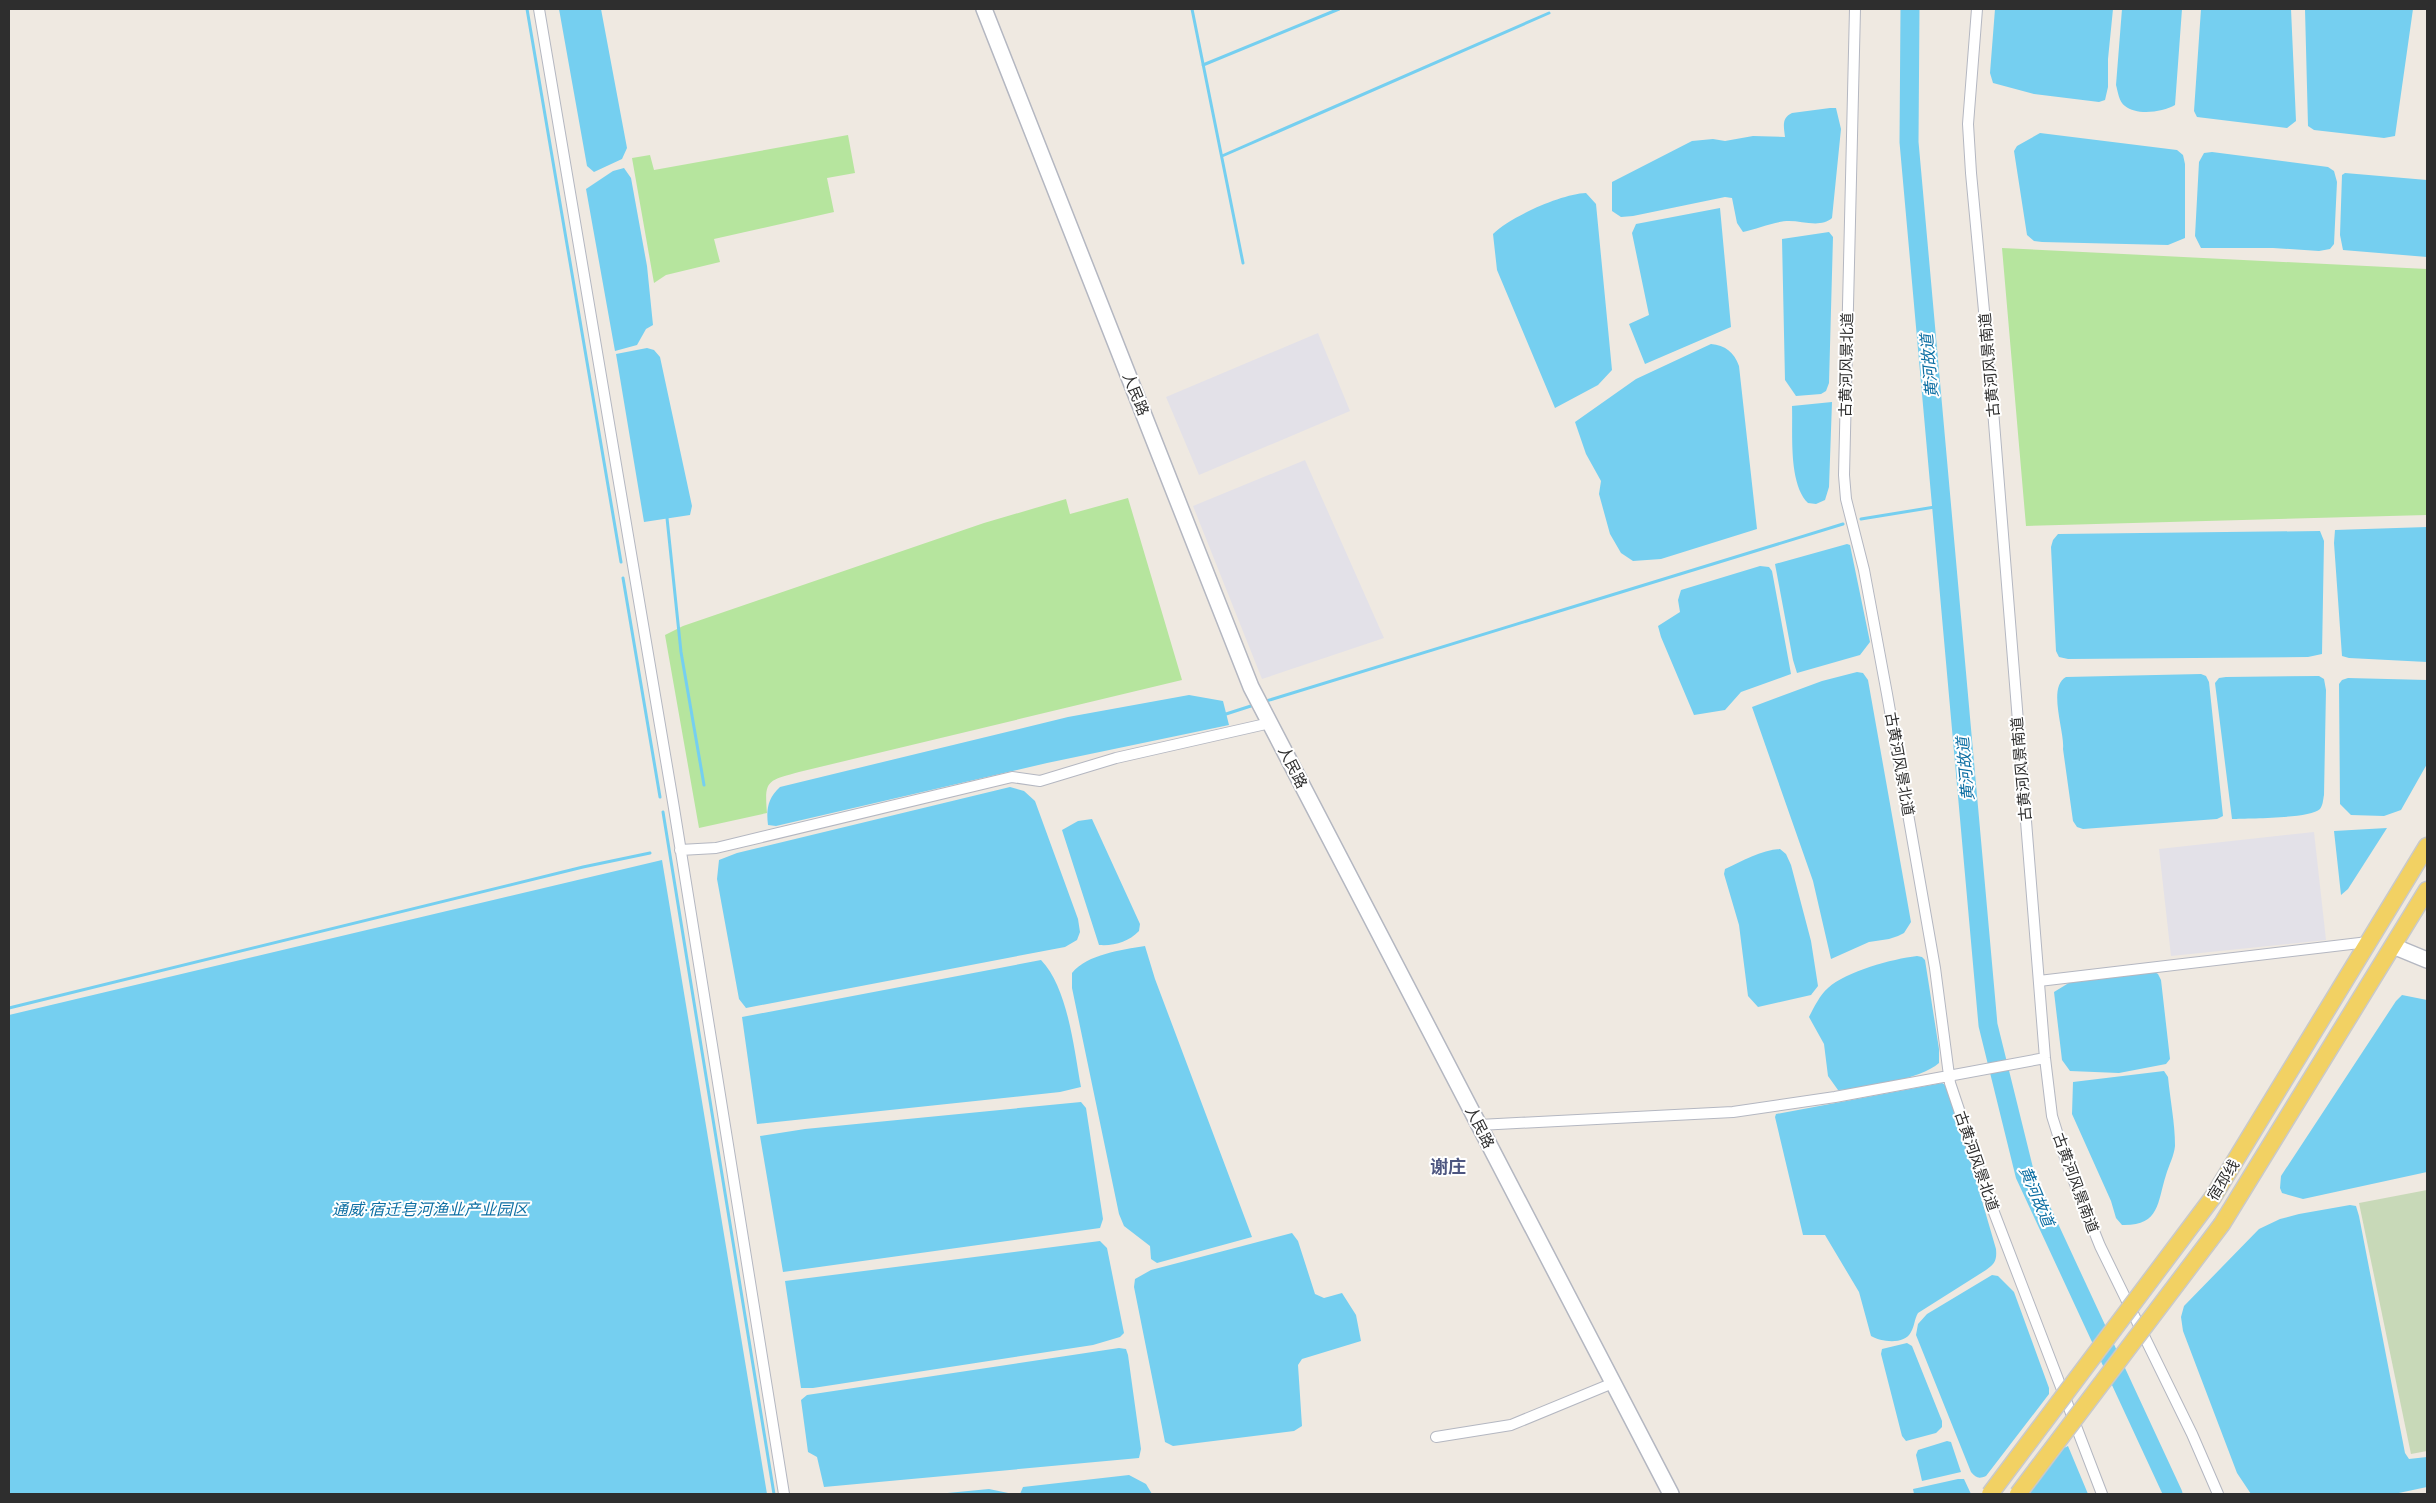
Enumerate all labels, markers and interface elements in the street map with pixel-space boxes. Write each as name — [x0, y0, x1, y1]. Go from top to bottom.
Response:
street label: 古黄河风景北道 — [1836, 312, 1856, 418]
street label: 古黄河风景南道 — [1975, 312, 2003, 418]
water label: 黄河故道 — [1916, 331, 1942, 399]
street label: 人民路 — [1119, 370, 1153, 418]
street label: 古黄河风景北道 — [1882, 711, 1918, 817]
street label: 古黄河风景南道 — [2007, 716, 2035, 822]
water label: 黄河故道 — [1952, 734, 1978, 802]
street label: 人民路 — [1274, 743, 1312, 791]
street label: 人民路 — [1461, 1103, 1499, 1151]
street label: 古黄河风景北道 — [1951, 1108, 2003, 1214]
street label: 古黄河风景南道 — [2049, 1130, 2103, 1236]
district label: 谢庄 — [1430, 1155, 1466, 1178]
street label: 宿邳线 — [2203, 1156, 2243, 1204]
water label: 黄河故道 — [2015, 1163, 2059, 1231]
water label: 通威·宿迁皂河渔业产业园区 — [332, 1199, 530, 1219]

